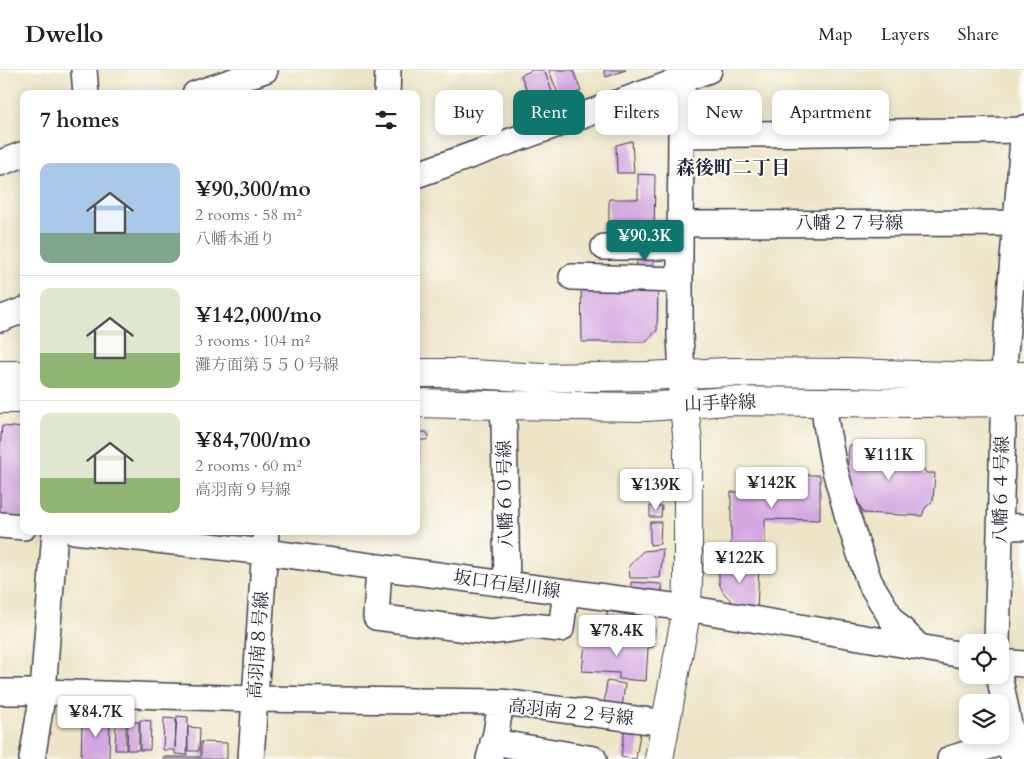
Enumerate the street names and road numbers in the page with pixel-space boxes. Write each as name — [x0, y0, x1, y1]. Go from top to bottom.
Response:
street label: 八幡２７号線 — [795, 211, 903, 236]
street label: 山手幹線 — [684, 390, 756, 417]
street label: 八幡６４号線 — [988, 436, 1015, 544]
street label: 八幡６０号線 — [492, 440, 519, 548]
street label: 坂口石屋川線 — [452, 565, 562, 604]
street label: 高羽南８号線 — [242, 590, 275, 700]
street label: 高羽南２２号線 — [507, 693, 635, 732]

